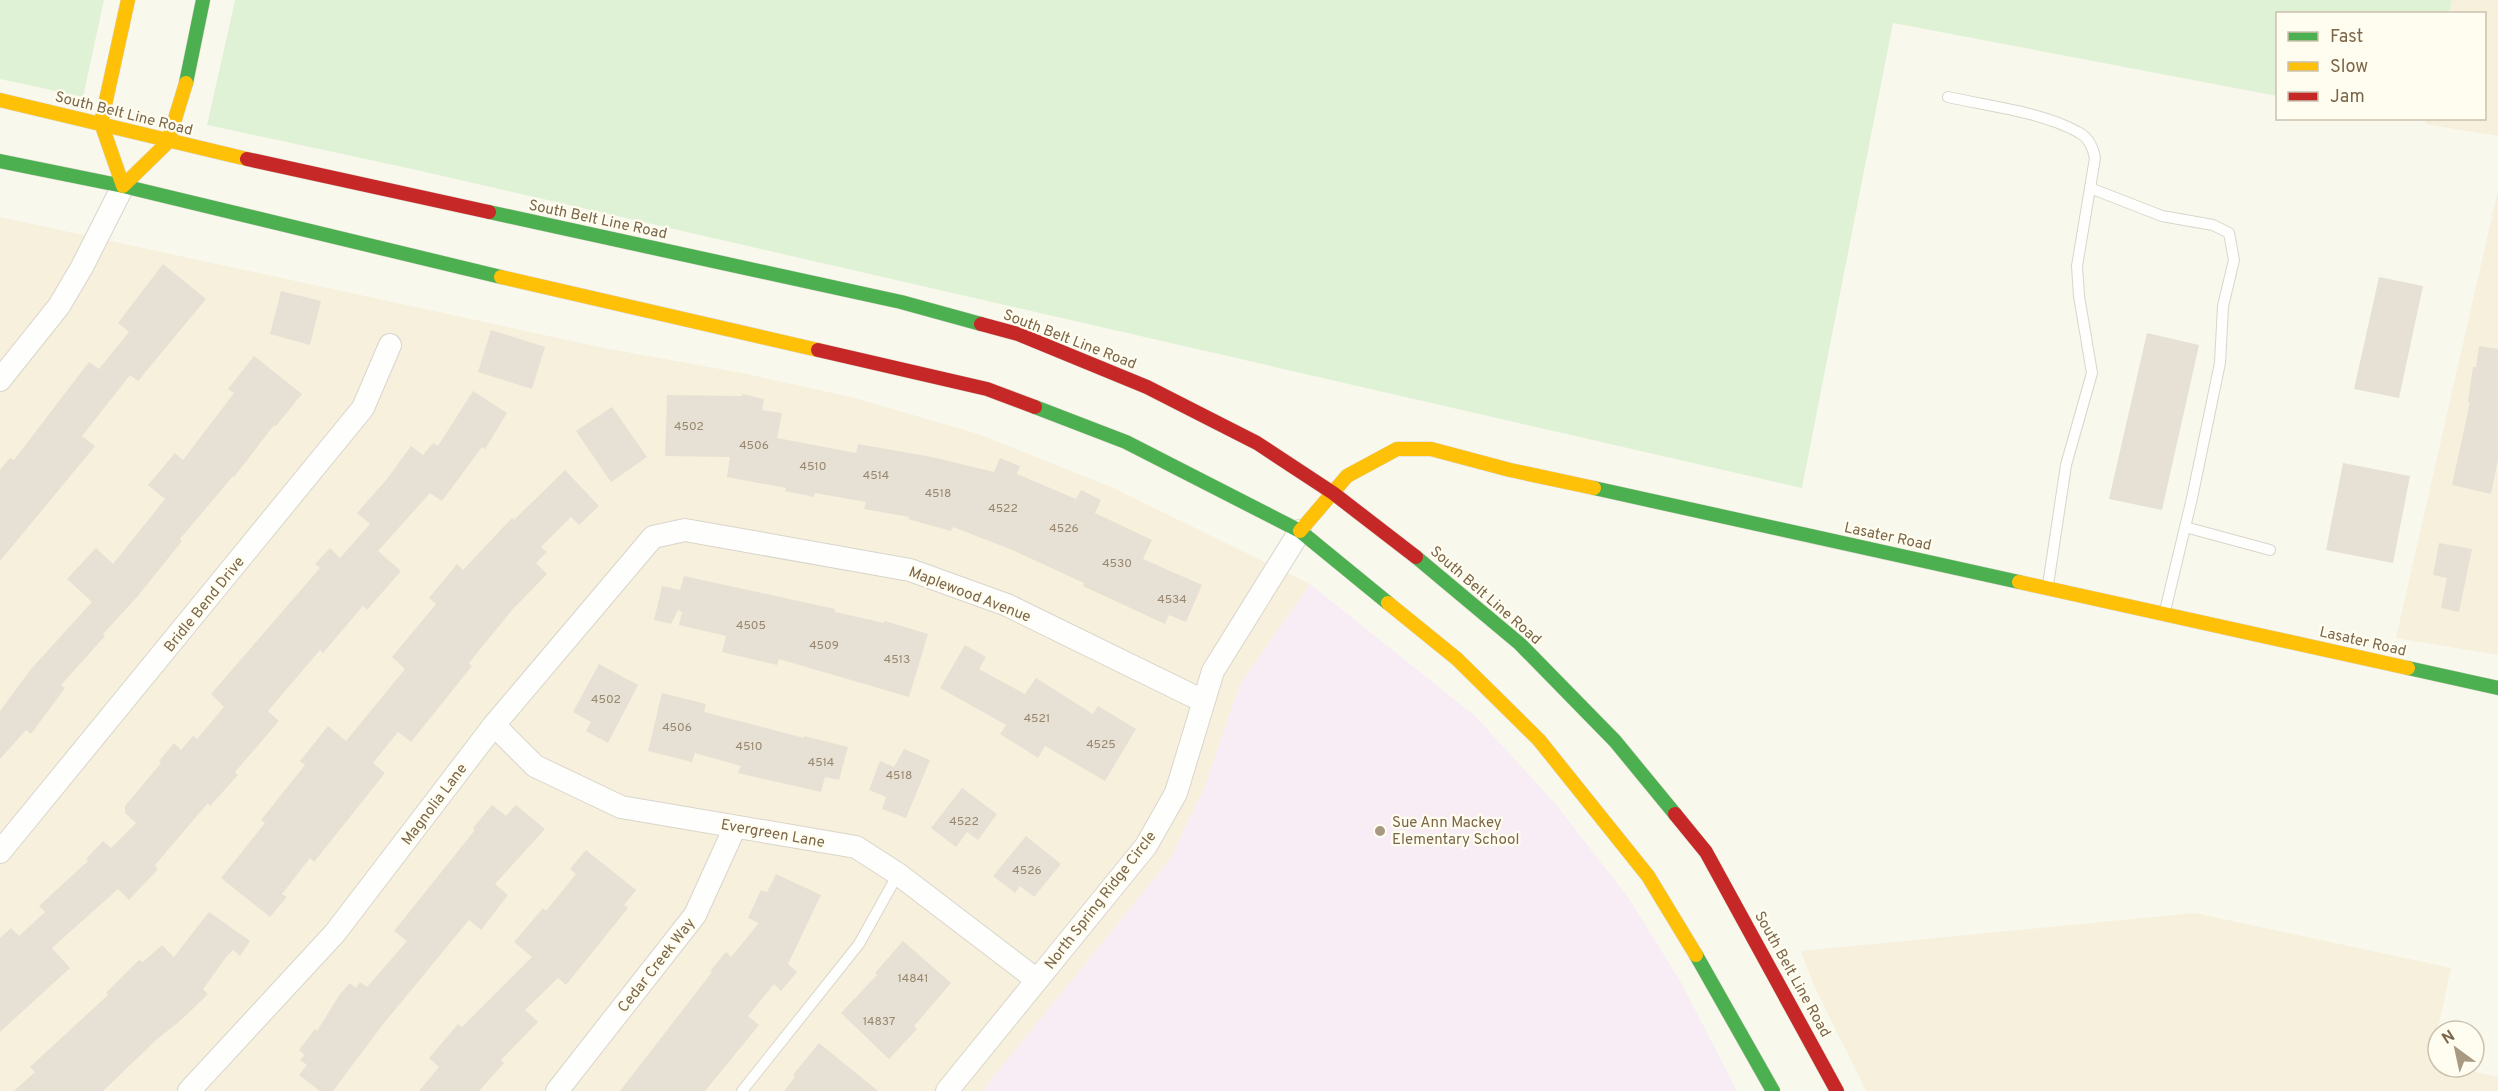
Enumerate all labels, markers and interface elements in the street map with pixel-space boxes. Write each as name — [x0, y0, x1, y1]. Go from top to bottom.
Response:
legend — [2276, 12, 2486, 120]
text: Fast — [2330, 26, 2363, 49]
text: Slow — [2330, 56, 2368, 79]
text: Jam — [2330, 86, 2365, 109]
street label: South Belt Line Road — [53, 88, 194, 141]
street label: South Belt Line Road — [527, 196, 669, 244]
street label: South Belt Line Road — [1000, 306, 1139, 375]
house number: 4502 — [674, 419, 704, 435]
house number: 4506 — [739, 438, 769, 454]
house number: 4510 — [799, 459, 827, 475]
house number: 4514 — [863, 468, 889, 484]
house number: 4518 — [925, 486, 951, 502]
house number: 4522 — [988, 501, 1018, 517]
street label: Lasater Road — [1842, 519, 1933, 556]
house number: 4526 — [1049, 521, 1079, 537]
street label: South Belt Line Road — [1425, 543, 1545, 650]
street label: Bridle Bend Drive — [161, 553, 250, 657]
house number: 4530 — [1102, 556, 1132, 572]
street label: Maplewood Avenue — [906, 563, 1033, 627]
house number: 4534 — [1157, 592, 1187, 608]
house number: 4505 — [736, 618, 766, 634]
street label: Lasater Road — [2317, 623, 2408, 662]
house number: 4509 — [809, 638, 839, 654]
house number: 4513 — [884, 652, 910, 668]
house number: 4502 — [591, 692, 621, 708]
house number: 4521 — [1024, 711, 1050, 727]
house number: 4506 — [662, 720, 692, 736]
house number: 4525 — [1086, 737, 1116, 753]
house number: 4510 — [735, 739, 763, 755]
house number: 4514 — [808, 755, 834, 771]
street label: Magnolia Lane — [398, 760, 472, 850]
house number: 4518 — [886, 768, 912, 784]
house number: 4522 — [949, 814, 979, 830]
place label: Sue Ann Mackey Elementary School — [1392, 814, 1519, 850]
street label: Evergreen Lane — [719, 816, 826, 853]
marker: Sue Ann Mackey Elementary School — [1373, 824, 1387, 838]
street label: North Spring Ridge Circle — [1041, 828, 1161, 974]
house number: 4526 — [1012, 863, 1042, 879]
street label: South Belt Line Road — [1749, 908, 1834, 1041]
street label: Cedar Creek Way — [614, 915, 700, 1017]
house number: 14841 — [898, 971, 928, 987]
house number: 14837 — [863, 1014, 895, 1030]
north arrow — [2426, 1019, 2486, 1079]
text: N — [2439, 1027, 2459, 1050]

